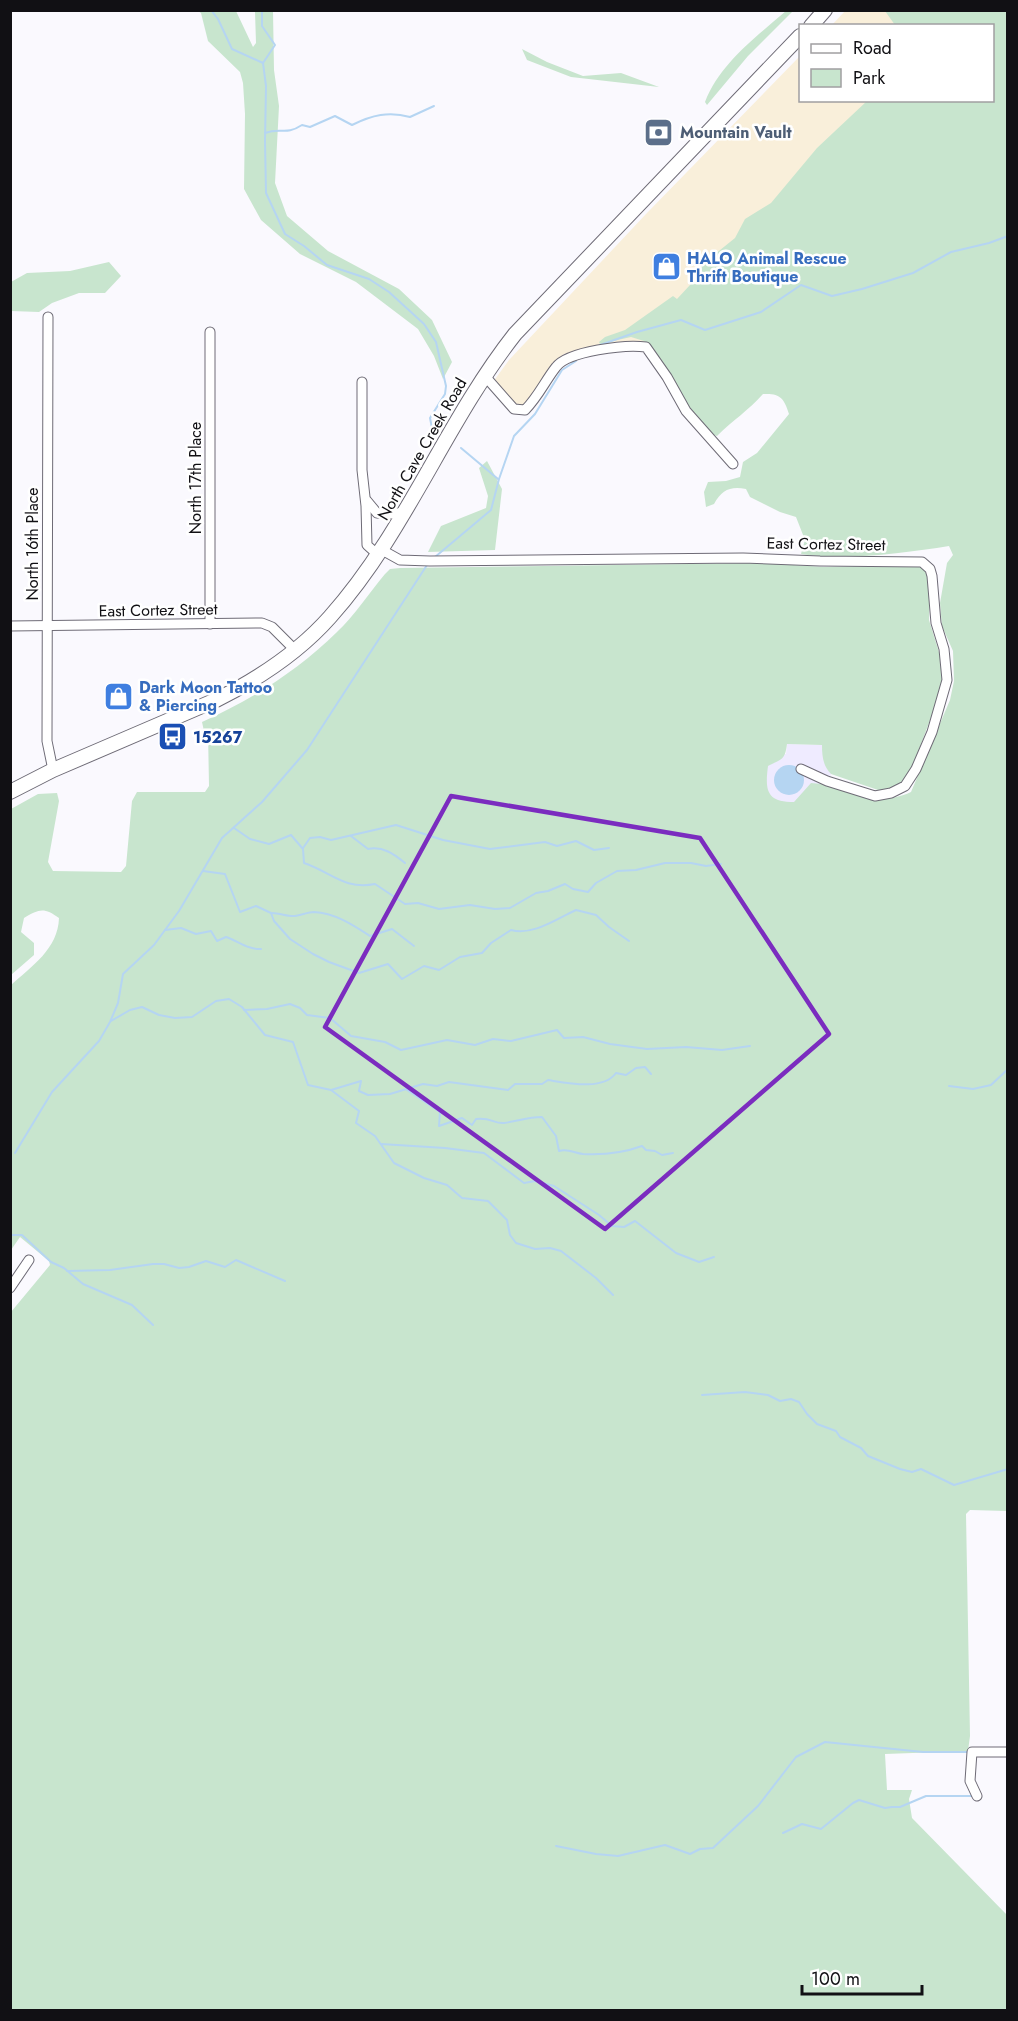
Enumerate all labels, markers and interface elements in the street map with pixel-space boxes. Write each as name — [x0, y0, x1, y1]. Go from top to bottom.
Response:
legend — [799, 24, 994, 102]
text: Road — [853, 35, 892, 61]
text: Park — [853, 65, 885, 91]
bank icon: Mountain Vault — [643, 116, 675, 148]
place label: Mountain Vault — [680, 121, 793, 144]
place label: HALO Animal Rescue Thrift Boutique — [687, 247, 847, 288]
shop icon: HALO Animal Rescue Thrift Boutique — [650, 251, 682, 283]
street label: North Cave Creek Road — [372, 373, 472, 525]
street label: North 17th Place — [184, 422, 207, 534]
street label: North 16th Place — [21, 487, 44, 601]
street label: East Cortez Street — [766, 531, 886, 557]
street label: East Cortez Street — [98, 597, 218, 623]
place label: Dark Moon Tattoo & Piercing — [139, 676, 272, 717]
shop icon: Dark Moon Tattoo & Piercing — [102, 680, 134, 712]
bus stop icon: 15267 — [156, 721, 188, 753]
place label: 15267 — [193, 726, 243, 749]
scale bar — [802, 1958, 922, 1996]
text: 100 m — [811, 1966, 860, 1992]

